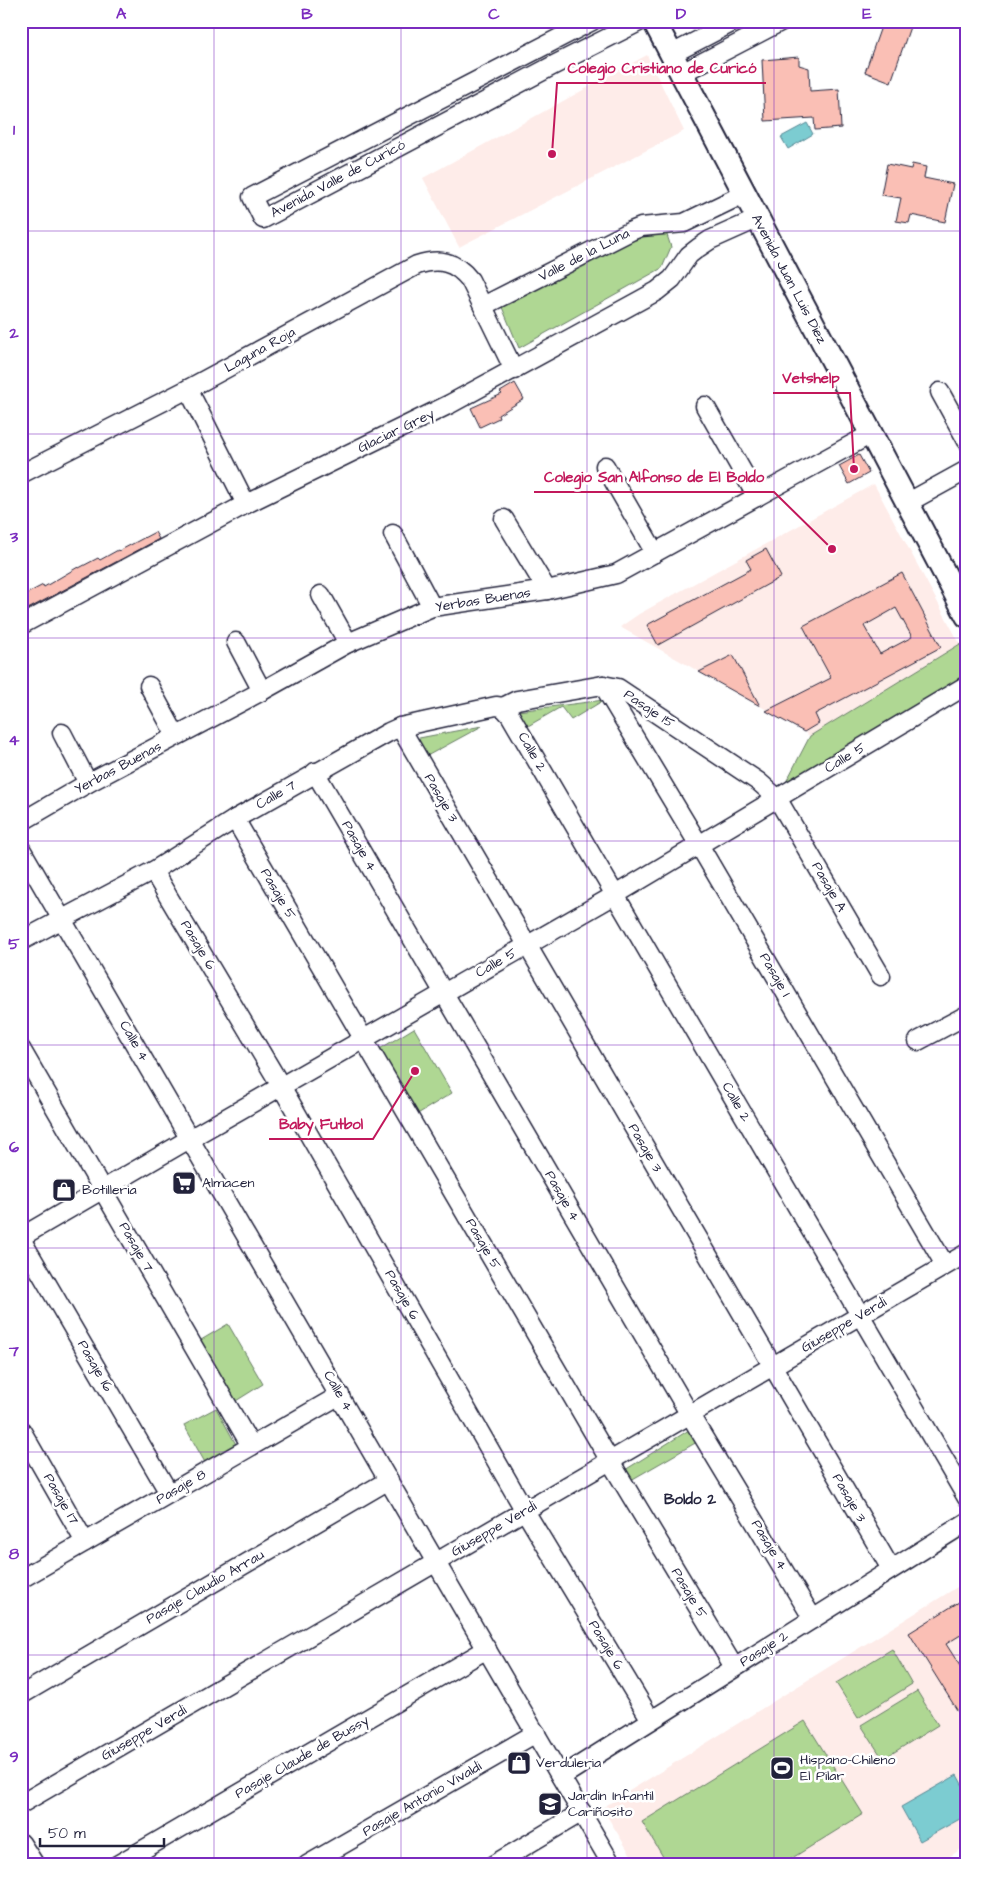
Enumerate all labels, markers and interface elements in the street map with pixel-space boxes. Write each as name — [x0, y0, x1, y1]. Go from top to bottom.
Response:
text: A — [116, 3, 127, 25]
text: B — [301, 3, 313, 25]
text: C — [488, 3, 500, 25]
text: D — [676, 3, 687, 25]
text: E — [862, 3, 872, 25]
callout: Colegio Cristiano de Curicó — [557, 53, 766, 83]
text: Colegio Cristiano de Curicó — [567, 58, 757, 81]
text: 1 — [13, 119, 16, 141]
street label: Avenida Valle de Curicó — [267, 135, 409, 223]
street label: Avenida Juan Luis Diez — [746, 211, 832, 347]
street label: Valle de la Luna — [535, 223, 633, 287]
text: 2 — [8, 322, 19, 344]
street label: Laguna Roja — [221, 322, 299, 378]
callout: Vetshelp — [773, 363, 850, 393]
text: Vetshelp — [781, 368, 840, 389]
street label: Glaciar Grey — [354, 404, 438, 458]
callout: Colegio San Alfonso de El Boldo — [534, 462, 774, 492]
text: Colegio San Alfonso de El Boldo — [544, 467, 765, 490]
text: 3 — [9, 526, 19, 548]
street label: Yerbas Buenas — [434, 583, 532, 617]
street label: Pasaje 15 — [620, 685, 679, 733]
text: 4 — [9, 729, 20, 751]
street label: Calle 2 — [513, 729, 551, 775]
street label: Yerbas Buenas — [71, 737, 165, 799]
street label: Calle 5 — [821, 738, 869, 778]
street label: Pasaje 3 — [419, 770, 463, 826]
street label: Calle 7 — [252, 775, 300, 814]
street label: Pasaje 4 — [336, 817, 382, 875]
street label: Pasaje A — [807, 858, 851, 916]
street label: Pasaje 5 — [255, 865, 301, 923]
street label: Pasaje 6 — [175, 916, 221, 974]
text: 5 — [8, 933, 20, 955]
street label: Calle 5 — [472, 943, 520, 983]
street label: Pasaje 1 — [754, 949, 796, 1001]
street label: Calle 4 — [114, 1017, 154, 1066]
street label: Calle 2 — [717, 1079, 755, 1125]
callout: Baby Futbol — [269, 1109, 373, 1139]
text: Baby Futbol — [279, 1114, 364, 1136]
street label: Pasaje 3 — [623, 1120, 667, 1176]
text: 6 — [9, 1136, 19, 1158]
street label: Pasaje 4 — [539, 1167, 585, 1225]
supermarket icon: Almacen — [171, 1170, 197, 1196]
place label: Almacen — [202, 1173, 255, 1193]
shop icon: Botilleria — [51, 1177, 77, 1203]
place label: Botilleria — [82, 1180, 137, 1200]
street label: Pasaje 5 — [460, 1215, 506, 1273]
street label: Pasaje 7 — [114, 1218, 158, 1276]
street label: Pasaje 6 — [380, 1266, 424, 1324]
street label: Giuseppe Verdi — [798, 1292, 890, 1358]
street label: Pasaje 16 — [72, 1337, 118, 1396]
text: 7 — [8, 1340, 19, 1362]
street label: Calle 4 — [318, 1367, 358, 1416]
street label: Pasaje 8 — [152, 1465, 210, 1509]
street label: Pasaje 17 — [38, 1470, 84, 1529]
street label: Pasaje 3 — [827, 1470, 871, 1526]
district label: Boldo 2 — [664, 1489, 717, 1510]
street label: Giuseppe Verdi — [448, 1496, 540, 1562]
street label: Pasaje 4 — [746, 1516, 792, 1574]
text: 8 — [9, 1543, 20, 1565]
street label: Pasaje Claudio Arrau — [142, 1545, 268, 1629]
street label: Pasaje 5 — [666, 1564, 712, 1622]
street label: Pasaje 6 — [583, 1616, 629, 1674]
street label: Pasaje 2 — [736, 1626, 792, 1672]
street label: Giuseppe Verdi — [98, 1700, 190, 1766]
street label: Pasaje Claude de Bussy — [231, 1710, 373, 1804]
text: 9 — [9, 1746, 19, 1768]
shop icon: Verduleria — [506, 1750, 532, 1776]
place label: Hispano-Chileno El Pilar — [800, 1750, 896, 1786]
place label: Verduleria — [536, 1753, 601, 1773]
sports icon: Hispano-Chileno El Pilar — [769, 1755, 795, 1781]
street label: Pasaje Antonio Vivaldi — [359, 1757, 485, 1841]
place label: Jardín Infantil Cariñosito — [568, 1786, 654, 1822]
school or university icon: Jardín Infantil Cariñosito — [537, 1791, 563, 1817]
scale bar — [40, 1816, 164, 1848]
text: 50 m — [48, 1823, 86, 1844]

